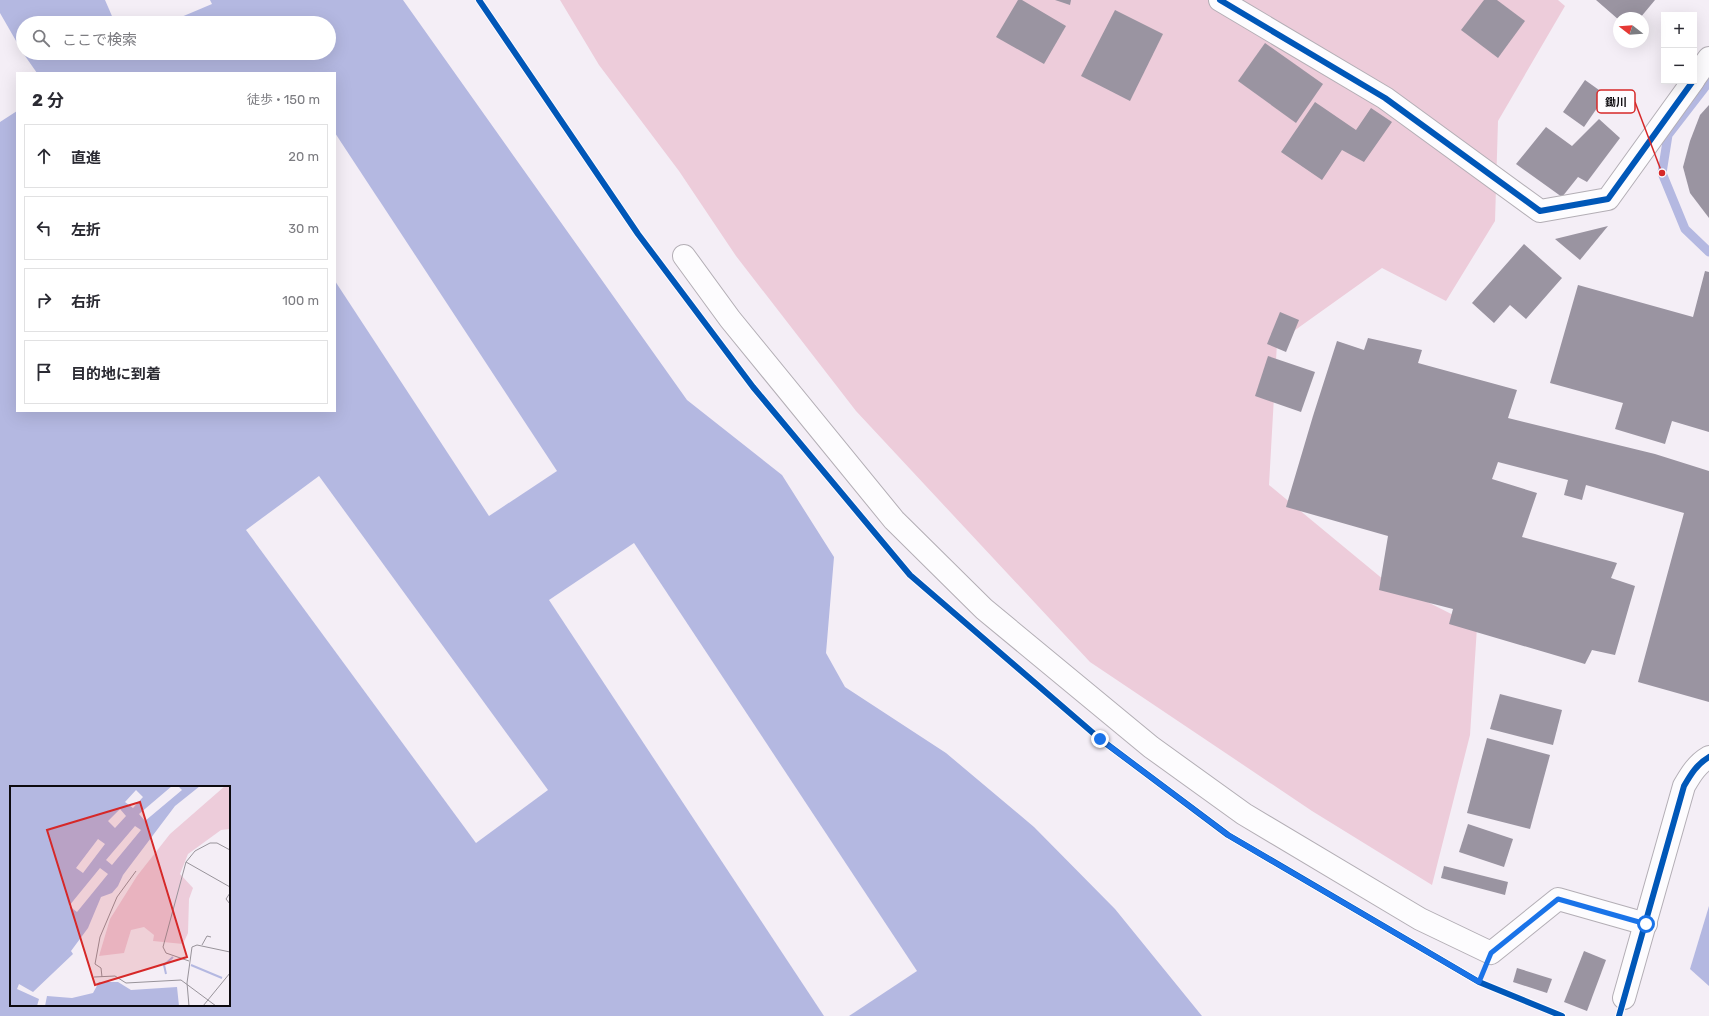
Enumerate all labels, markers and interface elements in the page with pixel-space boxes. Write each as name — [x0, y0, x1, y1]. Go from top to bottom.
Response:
north arrow — [1613, 12, 1649, 48]
map controls — [1661, 12, 1697, 84]
button: + — [1661, 12, 1697, 48]
search box — [16, 16, 336, 60]
icon: search — [30, 27, 52, 49]
text: ここで検索 — [62, 31, 137, 49]
button: − — [1661, 48, 1697, 84]
text: 2 分 — [32, 90, 64, 110]
callout: 鋤川 — [1597, 90, 1635, 113]
text: 徒歩 · 150 m — [247, 92, 320, 107]
text: 鋤川 — [1605, 96, 1627, 109]
icon: ahead — [33, 145, 55, 167]
text: 直進 — [71, 149, 101, 167]
text: 20 m — [288, 149, 319, 164]
icon: left — [33, 217, 55, 239]
text: 左折 — [71, 221, 101, 239]
text: 30 m — [288, 221, 319, 236]
icon: right — [33, 289, 55, 311]
text: 右折 — [71, 293, 101, 311]
text: 100 m — [282, 293, 319, 308]
icon: arrive — [33, 361, 55, 383]
text: 目的地に到着 — [71, 365, 161, 383]
route end — [1091, 730, 1109, 748]
inset map — [10, 786, 230, 1006]
route start — [1637, 915, 1655, 933]

